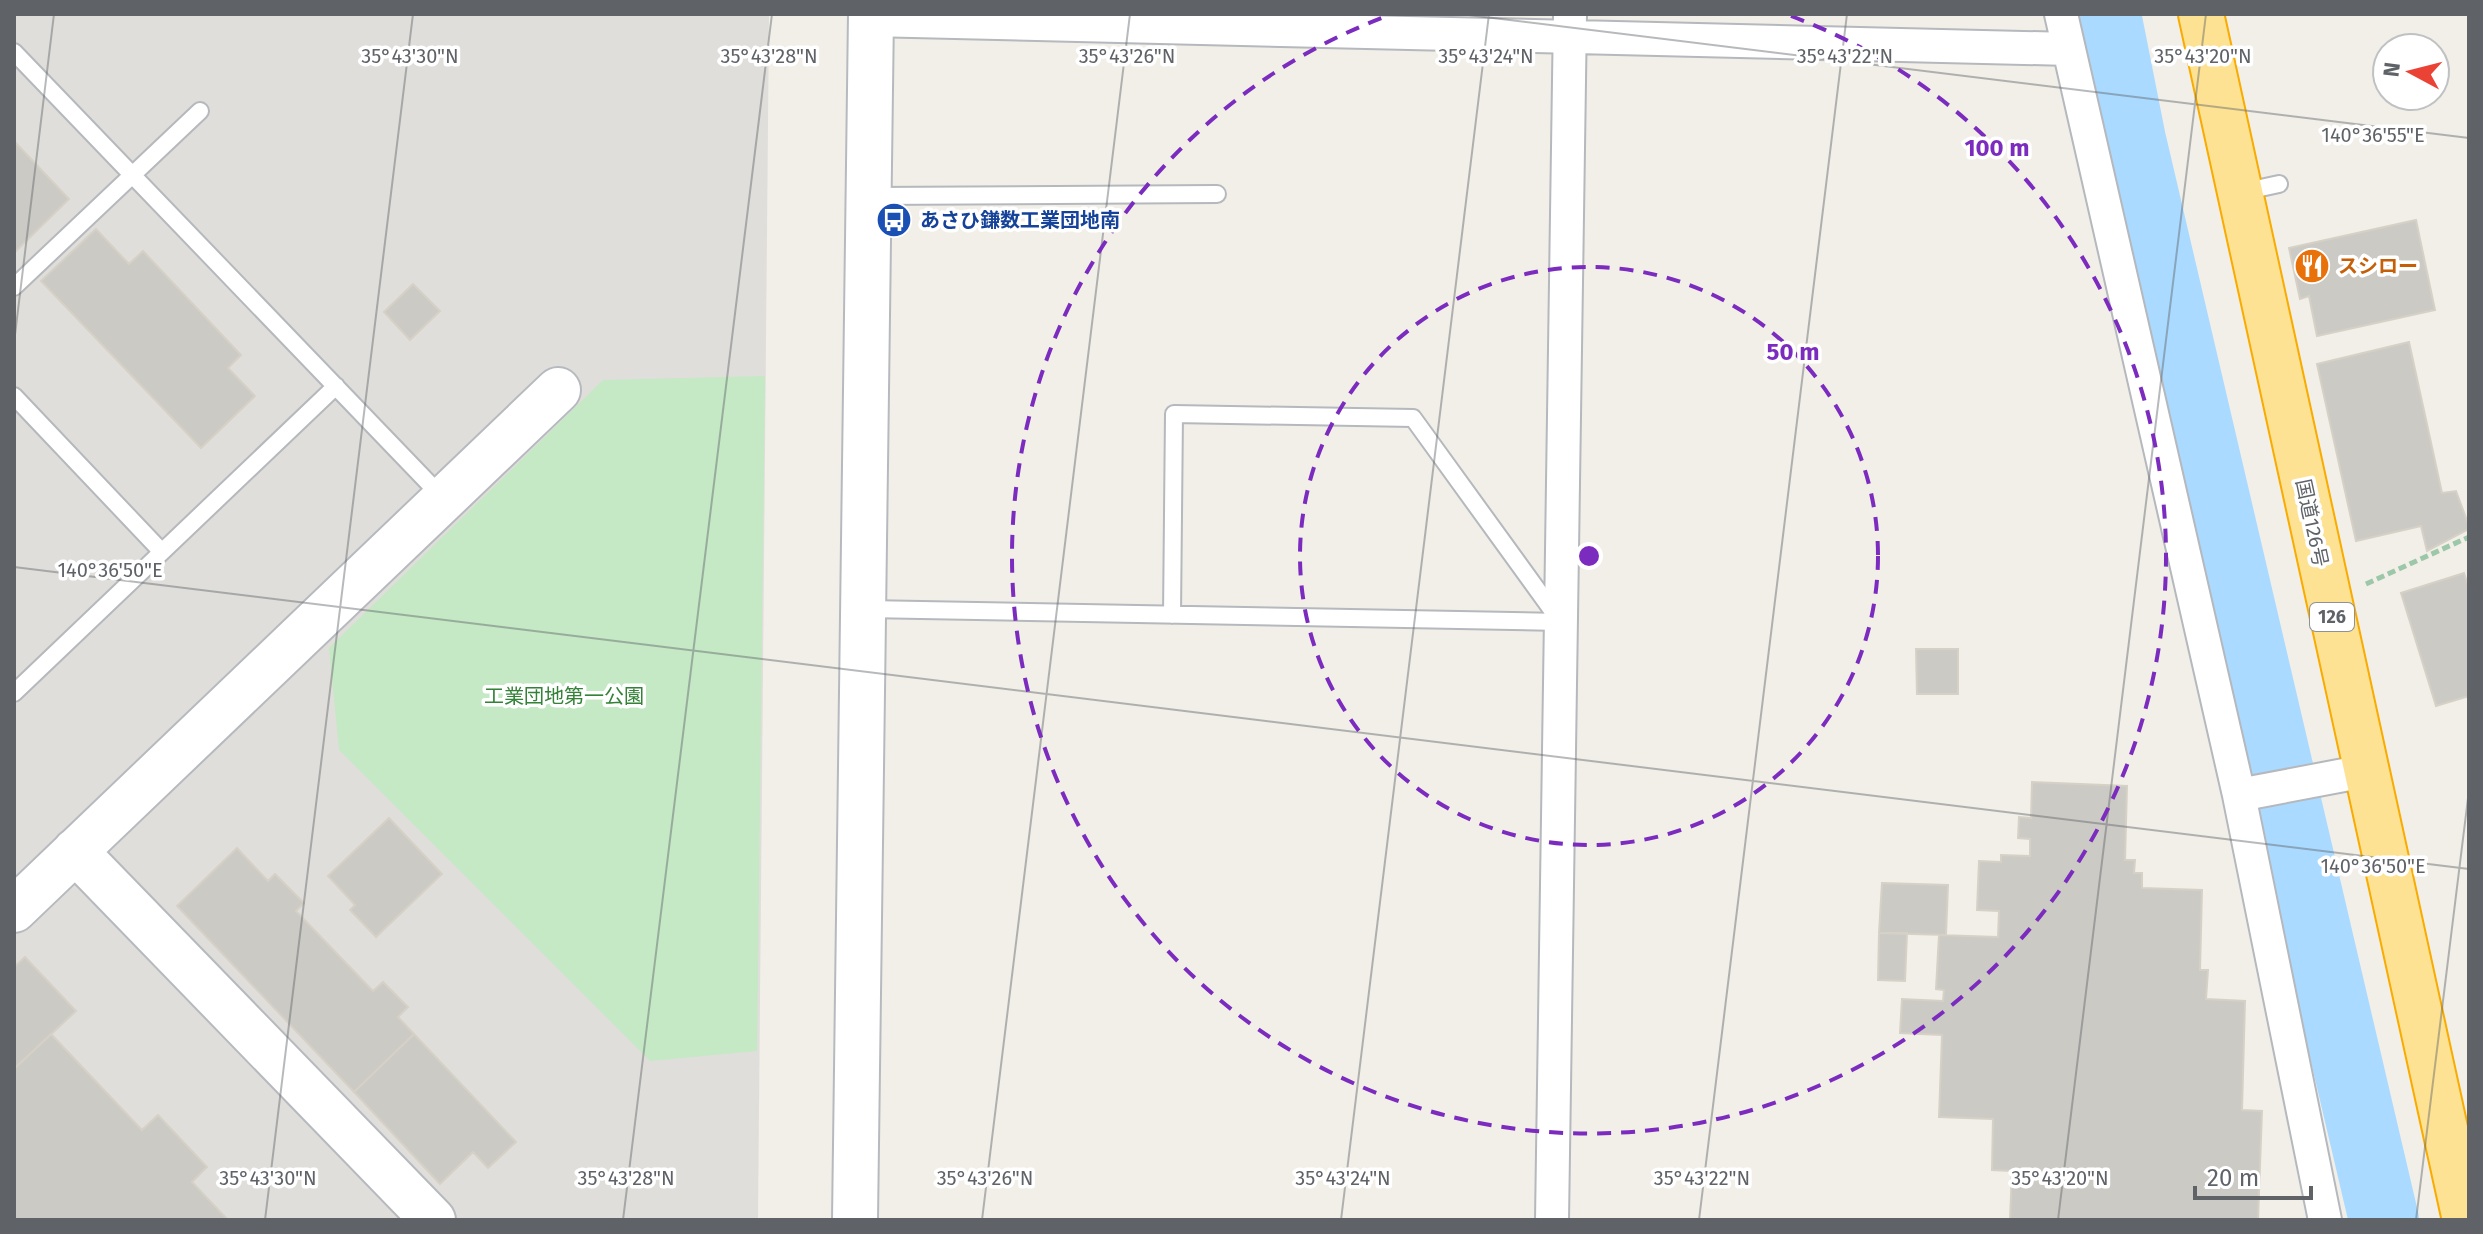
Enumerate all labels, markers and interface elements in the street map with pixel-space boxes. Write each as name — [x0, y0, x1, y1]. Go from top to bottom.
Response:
north arrow — [2371, 32, 2451, 112]
text: 35°43'30"N — [361, 44, 459, 68]
text: 35°43'28"N — [720, 44, 818, 68]
text: 35°43'26"N — [1079, 44, 1175, 68]
text: 35°43'24"N — [1438, 44, 1534, 68]
text: 35°43'22"N — [1797, 44, 1893, 68]
text: 35°43'20"N — [2154, 44, 2252, 68]
text: N — [2377, 61, 2406, 79]
text: 140°36'55"E — [2321, 123, 2425, 147]
text: 100 m — [1964, 134, 2030, 162]
bus stop icon: あさひ鎌数工業団地南 — [875, 201, 913, 239]
place label: あさひ鎌数工業団地南 — [920, 208, 1120, 232]
restaurant icon: スシロー — [2293, 247, 2331, 285]
place label: スシロー — [2338, 254, 2418, 278]
text: 50 m — [1767, 338, 1819, 366]
street label: 国道126号 — [2291, 477, 2333, 569]
centre of rings — [1575, 542, 1603, 570]
text: 140°36'50"E — [57, 558, 163, 582]
road number: 126 — [2310, 603, 2354, 631]
park label: 工業団地第一公園 — [484, 684, 644, 708]
text: 140°36'50"E — [2320, 854, 2426, 878]
scale bar — [2195, 1150, 2311, 1200]
text: 20 m — [2207, 1164, 2259, 1192]
text: 35°43'30"N — [219, 1166, 317, 1190]
text: 35°43'28"N — [577, 1166, 675, 1190]
text: 35°43'26"N — [937, 1166, 1033, 1190]
text: 35°43'24"N — [1295, 1166, 1391, 1190]
text: 35°43'22"N — [1654, 1166, 1750, 1190]
text: 35°43'20"N — [2011, 1166, 2109, 1190]

